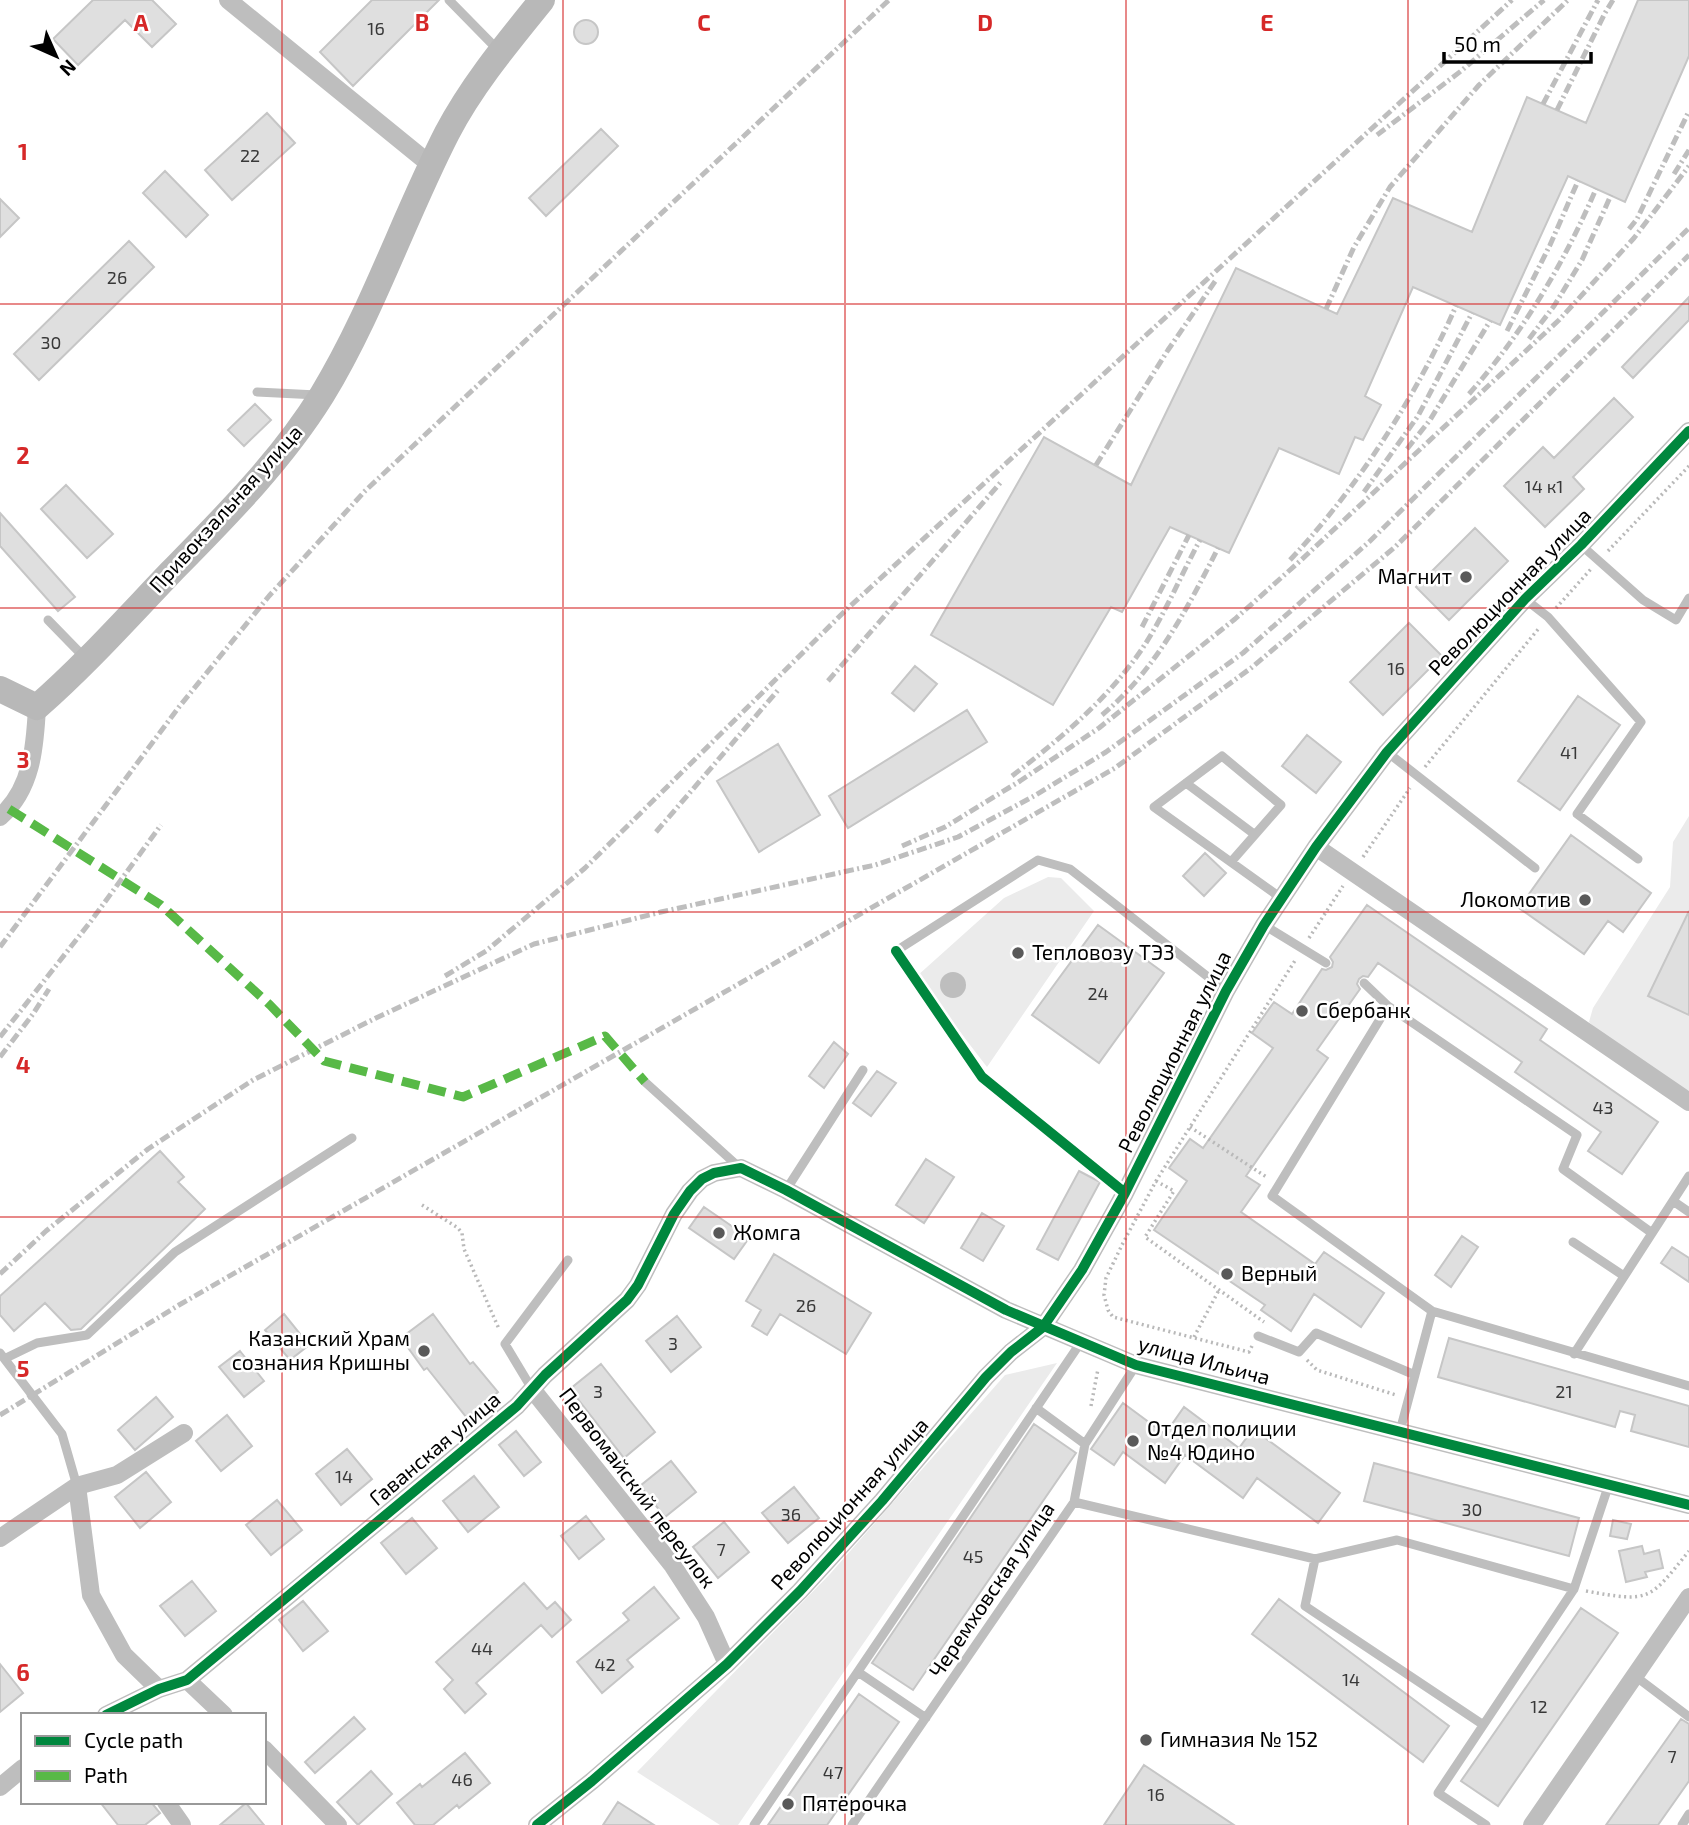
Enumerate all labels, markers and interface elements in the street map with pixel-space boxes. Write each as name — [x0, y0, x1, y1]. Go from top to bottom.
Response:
text: A — [133, 8, 149, 36]
text: B — [415, 8, 429, 36]
text: C — [697, 8, 711, 36]
text: D — [977, 8, 993, 36]
text: E — [1260, 8, 1274, 36]
house number: 16 — [367, 17, 385, 39]
north arrow — [21, 21, 91, 91]
scale bar — [1444, 21, 1591, 65]
text: 50 m — [1454, 31, 1501, 56]
text: N — [55, 55, 81, 81]
text: 1 — [18, 137, 28, 165]
house number: 22 — [240, 144, 260, 166]
house number: 26 — [107, 266, 127, 288]
house number: 30 — [41, 331, 61, 353]
street label: Привокзальная улица — [143, 419, 307, 598]
text: 2 — [16, 441, 30, 469]
house number: 14 к1 — [1524, 475, 1564, 497]
street label: Революционная улица — [1422, 502, 1596, 681]
place label: Магнит — [1377, 563, 1452, 588]
marker: Магнит — [1458, 569, 1474, 585]
house number: 16 — [1387, 657, 1405, 679]
house number: 41 — [1560, 741, 1578, 763]
text: 3 — [16, 745, 30, 773]
place label: Локомотив — [1460, 886, 1571, 911]
marker: Локомотив — [1577, 892, 1593, 908]
place label: Тепловозу ТЭ3 — [1032, 939, 1175, 965]
marker: Тепловозу ТЭ3 — [1010, 945, 1026, 961]
street label: Революционная улица — [1112, 946, 1236, 1157]
house number: 24 — [1087, 982, 1109, 1004]
place label: Сбербанк — [1316, 997, 1411, 1022]
marker: Сбербанк — [1294, 1003, 1310, 1019]
text: 4 — [16, 1050, 30, 1078]
house number: 43 — [1592, 1096, 1614, 1118]
place label: Жомга — [733, 1219, 801, 1244]
marker: Жомга — [711, 1225, 727, 1241]
place label: Верный — [1241, 1260, 1317, 1285]
marker: Верный — [1219, 1266, 1235, 1282]
house number: 26 — [796, 1294, 816, 1316]
place label: Казанский Храм сознания Кришны — [232, 1325, 410, 1374]
street label: улица Ильича — [1135, 1330, 1273, 1390]
house number: 3 — [668, 1332, 678, 1354]
marker: Казанский Храм сознания Кришны — [416, 1343, 432, 1359]
text: 5 — [17, 1354, 29, 1382]
house number: 3 — [593, 1380, 603, 1402]
house number: 21 — [1555, 1380, 1573, 1402]
street label: Первомайский переулок — [554, 1382, 722, 1593]
street label: Гаванская улица — [363, 1386, 505, 1511]
street label: Революционная улица — [765, 1412, 934, 1595]
place label: Отдел полиции №4 Юдино — [1147, 1415, 1297, 1464]
marker: Отдел полиции №4 Юдино — [1125, 1433, 1141, 1449]
house number: 14 — [335, 1465, 353, 1487]
street label: Черемховская улица — [923, 1497, 1060, 1682]
house number: 30 — [1462, 1498, 1482, 1520]
house number: 36 — [781, 1503, 801, 1525]
house number: 7 — [716, 1538, 726, 1560]
house number: 45 — [963, 1545, 983, 1567]
house number: 44 — [471, 1637, 493, 1659]
house number: 42 — [594, 1653, 616, 1675]
text: 6 — [16, 1658, 30, 1686]
house number: 14 — [1342, 1668, 1360, 1690]
house number: 12 — [1530, 1695, 1548, 1717]
legend — [21, 1713, 266, 1804]
place label: Гимназия № 152 — [1160, 1726, 1318, 1751]
text: Cycle path — [84, 1727, 183, 1752]
marker: Гимназия № 152 — [1138, 1732, 1154, 1748]
house number: 7 — [1667, 1745, 1677, 1767]
house number: 47 — [823, 1761, 843, 1783]
text: Path — [84, 1762, 128, 1787]
house number: 46 — [451, 1768, 473, 1790]
house number: 16 — [1147, 1783, 1165, 1805]
place label: Пятёрочка — [802, 1790, 907, 1815]
marker: Пятёрочка — [780, 1796, 796, 1812]

